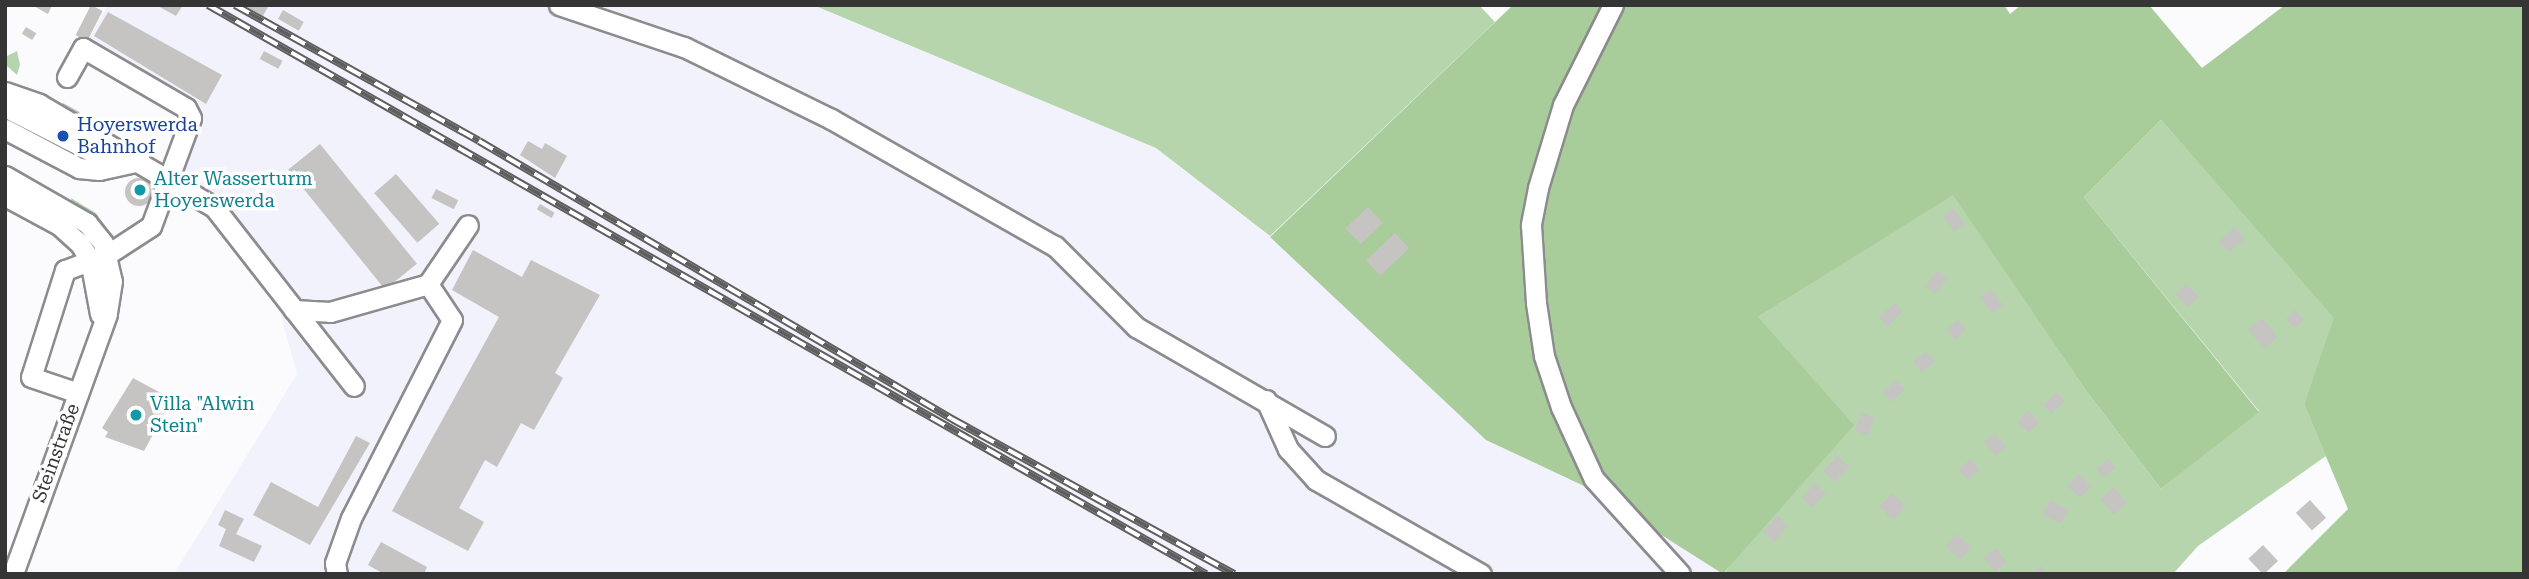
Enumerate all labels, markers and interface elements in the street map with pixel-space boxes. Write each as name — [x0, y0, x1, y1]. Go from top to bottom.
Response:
place label: Hoyerswerda Bahnhof — [77, 114, 198, 158]
marker: Hoyerswerda Bahnhof — [55, 128, 71, 144]
place label: Alter Wasserturm Hoyerswerda — [154, 168, 313, 212]
marker: Alter Wasserturm Hoyerswerda — [132, 182, 148, 198]
place label: Villa "Alwin Stein" — [150, 393, 255, 437]
street label: Steinstraße — [28, 400, 84, 506]
marker: Villa "Alwin Stein" — [128, 407, 144, 423]

